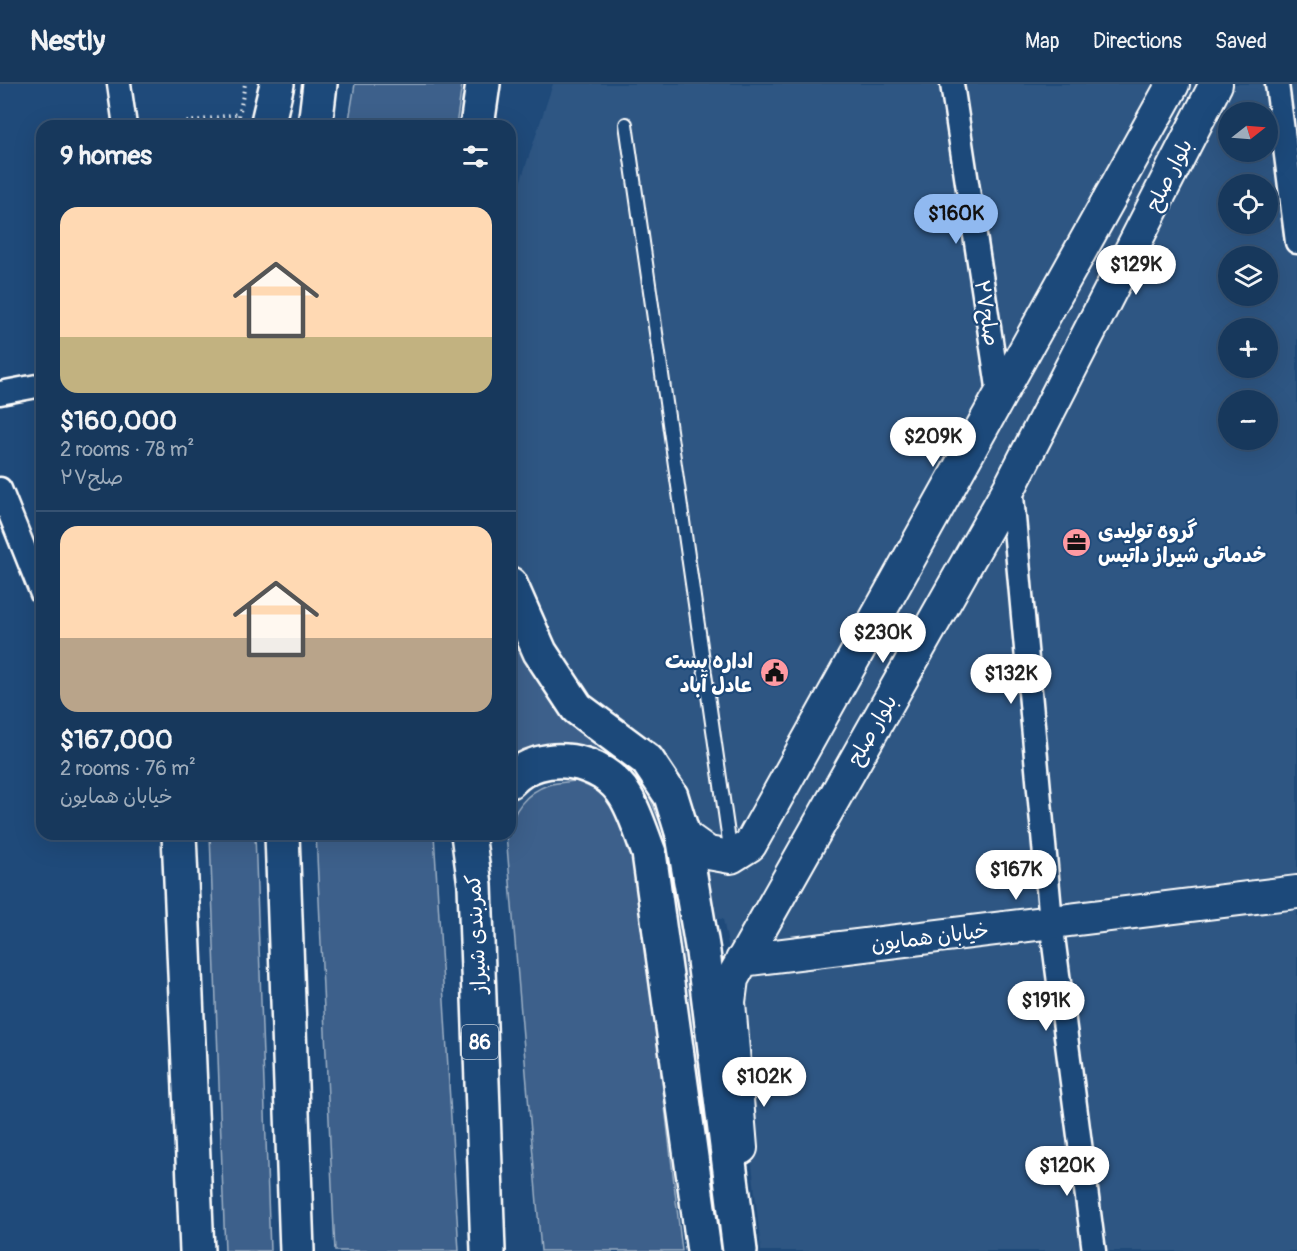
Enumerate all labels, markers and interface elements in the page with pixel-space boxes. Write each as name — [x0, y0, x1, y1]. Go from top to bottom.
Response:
text: Nestly — [30, 24, 105, 59]
text: Map — [1025, 28, 1060, 55]
text: Directions — [1093, 28, 1182, 55]
text: Saved — [1215, 28, 1267, 55]
north arrow — [1218, 102, 1278, 162]
map controls — [1218, 102, 1278, 450]
street label: بلوار صلح — [1140, 135, 1199, 216]
text: 9 homes — [60, 140, 152, 172]
icon: filters — [459, 140, 492, 173]
button: locate — [1218, 174, 1278, 234]
pin: $160K — [914, 194, 998, 245]
text: $160K — [928, 201, 984, 226]
pin: $129K — [1094, 245, 1178, 296]
icon: home — [222, 246, 330, 354]
button: layers — [1218, 246, 1278, 306]
text: $129K — [1110, 252, 1162, 277]
street label: صلح۲۷ — [968, 278, 1005, 348]
button: + — [1218, 318, 1278, 378]
button: − — [1218, 390, 1278, 450]
text: $160,000 — [60, 405, 177, 437]
pin: $209K — [891, 417, 975, 468]
text: $209K — [904, 424, 962, 449]
text: 2 rooms · 78 m² — [60, 437, 194, 462]
text: صلح۲۷ — [60, 465, 123, 490]
place label: گروه تولیدی خدماتی شیراز داتیس — [1098, 518, 1266, 569]
office icon: گروه تولیدی خدماتی شیراز داتیس — [1061, 527, 1093, 559]
icon: home — [222, 565, 330, 673]
pin: $230K — [841, 613, 925, 664]
text: $230K — [854, 620, 912, 645]
place label: اداره پست عادل آباد — [665, 648, 753, 699]
pin: $132K — [969, 654, 1053, 705]
public building icon: اداره پست عادل آباد — [758, 657, 790, 689]
text: $132K — [984, 661, 1038, 686]
street label: بلوار صلح — [841, 690, 904, 771]
text: $167,000 — [60, 724, 173, 756]
text: 2 rooms · 76 m² — [60, 756, 196, 781]
text: خیابان همایون — [60, 784, 173, 809]
pin: $167K — [974, 850, 1058, 901]
text: $167K — [990, 857, 1042, 882]
street label: کمربندی شیراز — [460, 874, 493, 996]
street label: خیابان همایون — [870, 917, 990, 958]
pin: $191K — [1004, 981, 1088, 1032]
text: $191K — [1022, 988, 1070, 1013]
road number: 86 — [462, 1025, 498, 1059]
pin: $102K — [722, 1057, 806, 1108]
text: $102K — [736, 1064, 792, 1089]
pin: $120K — [1025, 1146, 1109, 1197]
text: $120K — [1039, 1153, 1095, 1178]

